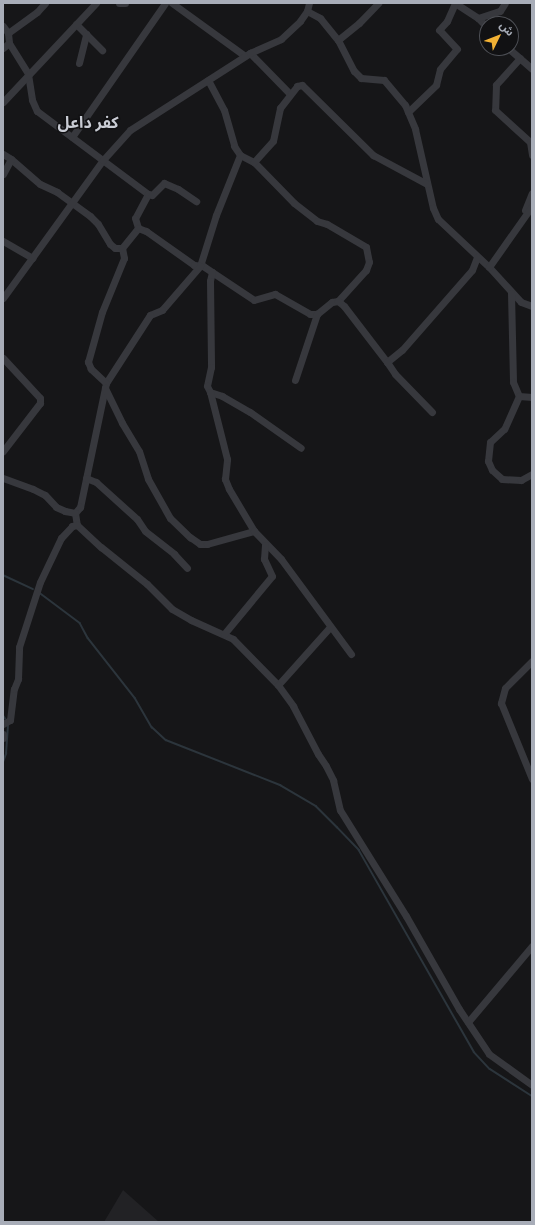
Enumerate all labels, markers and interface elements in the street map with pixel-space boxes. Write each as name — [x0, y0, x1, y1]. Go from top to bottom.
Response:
north arrow — [479, 16, 519, 56]
text: ش — [497, 18, 517, 39]
district label: كفر داعل — [58, 112, 118, 132]

